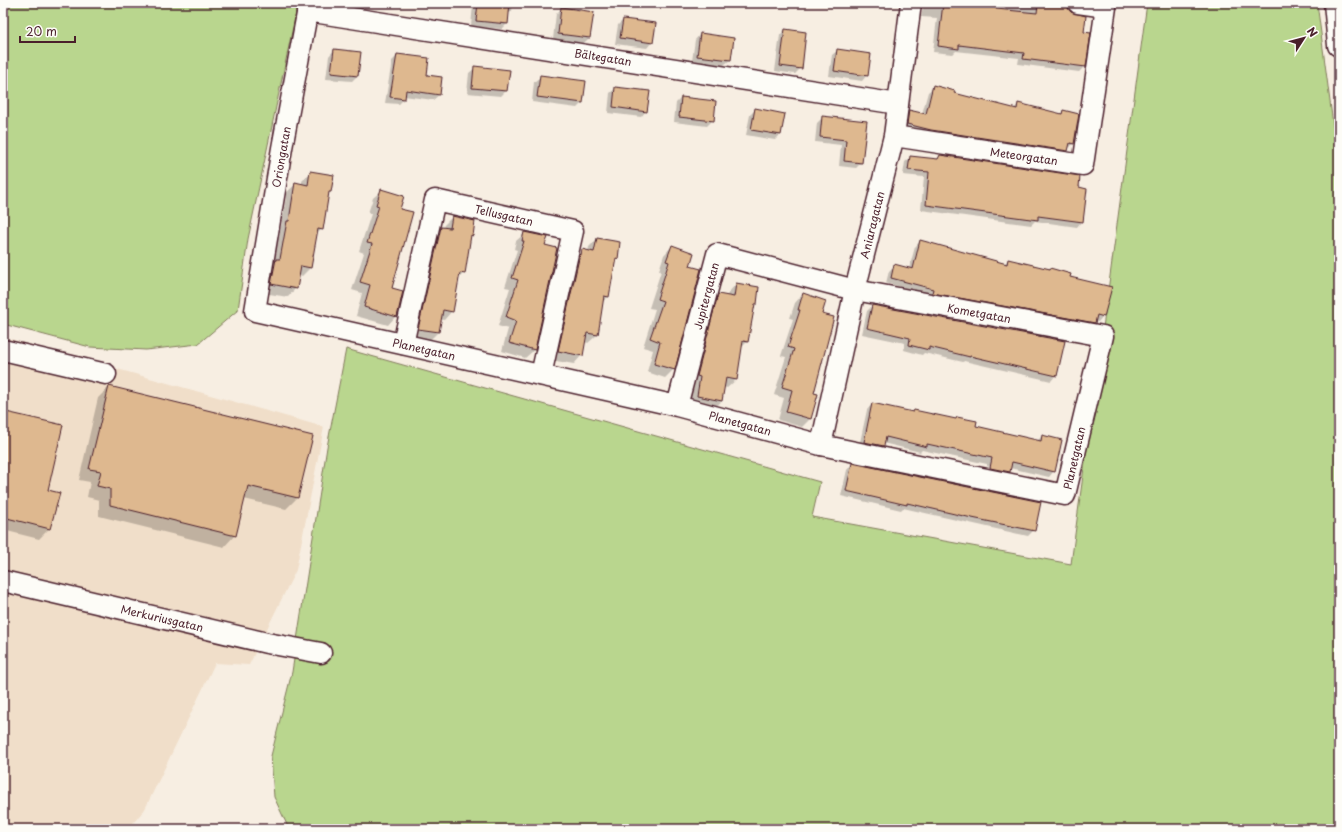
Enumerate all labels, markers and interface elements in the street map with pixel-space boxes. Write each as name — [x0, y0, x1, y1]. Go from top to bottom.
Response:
scale bar — [20, 18, 75, 44]
north arrow — [1284, 18, 1324, 58]
text: 20 m — [26, 22, 57, 40]
text: N — [1303, 23, 1322, 41]
street label: Bältegatan — [573, 44, 633, 70]
street label: Oriongatan — [267, 125, 295, 189]
street label: Meteorgatan — [989, 143, 1059, 169]
street label: Aniaragatan — [855, 189, 889, 261]
street label: Tellusgatan — [473, 200, 535, 230]
street label: Jupitergatan — [689, 261, 723, 331]
street label: Kometgatan — [946, 299, 1012, 327]
street label: Planetgatan — [391, 334, 457, 364]
street label: Planetgatan — [707, 406, 773, 440]
street label: Planetgatan — [1059, 425, 1089, 491]
street label: Merkuriusgatan — [119, 600, 205, 636]

